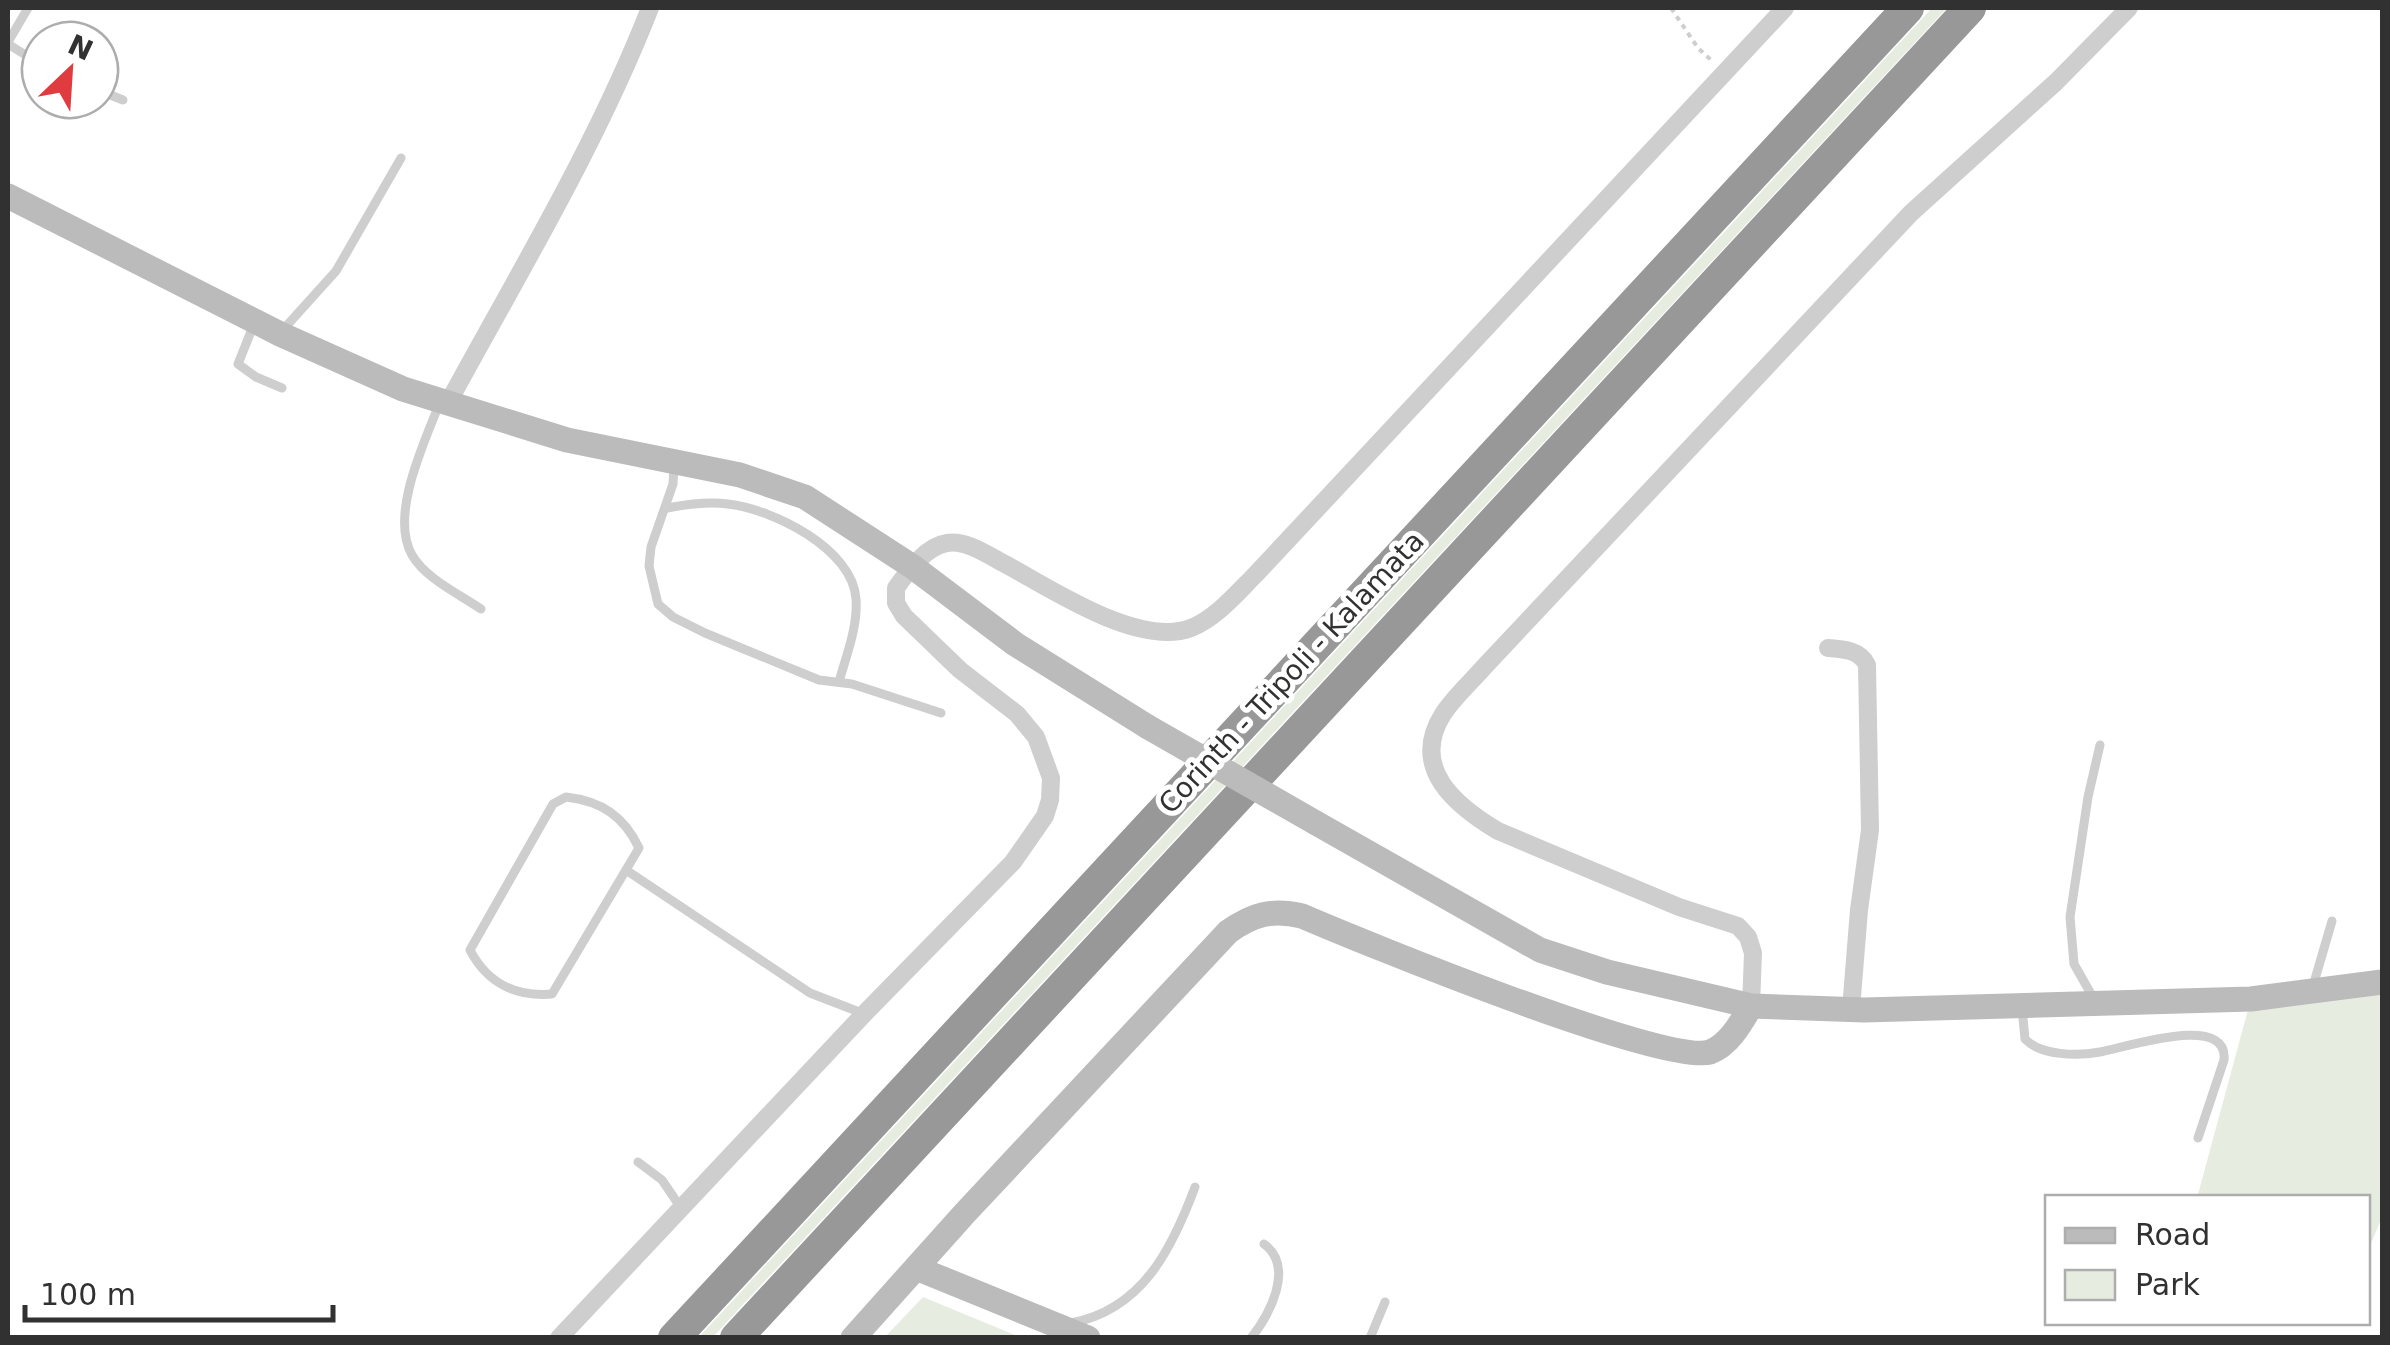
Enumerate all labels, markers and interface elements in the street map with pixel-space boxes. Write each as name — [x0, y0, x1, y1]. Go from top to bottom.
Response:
north arrow — [20, 20, 120, 120]
text: N — [63, 28, 98, 68]
street label: Corinth - Tripoli - Kalamata — [1152, 524, 1431, 820]
legend — [2045, 1195, 2370, 1325]
text: Road — [2135, 1217, 2210, 1252]
scale bar — [25, 1260, 332, 1322]
text: Park — [2135, 1267, 2200, 1302]
text: 100 m — [40, 1277, 136, 1312]

